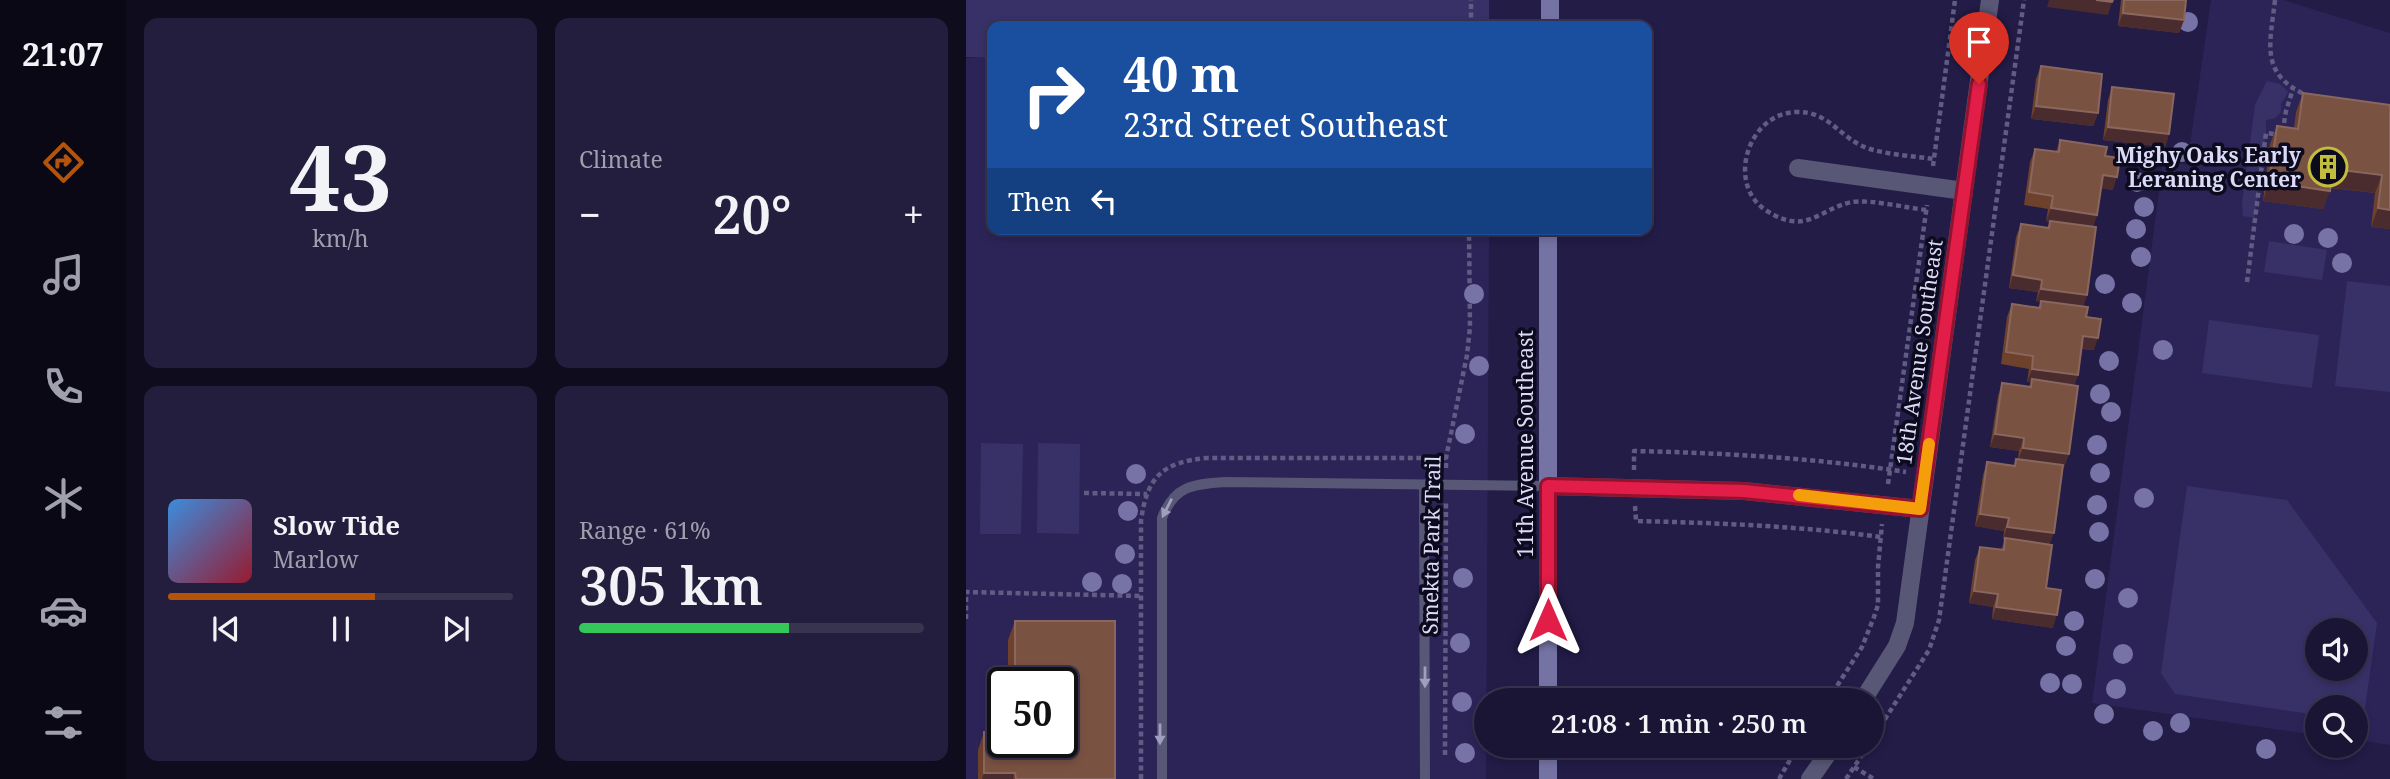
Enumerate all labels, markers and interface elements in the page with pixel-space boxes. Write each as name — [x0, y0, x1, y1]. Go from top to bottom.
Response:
pin — [1949, 12.0, 2009, 84]
icon: arrive — [1960, 23, 1998, 61]
text: 21:07 — [22, 32, 104, 75]
text: 40 m — [1123, 40, 1239, 106]
icon: right — [1008, 49, 1099, 140]
text: 23rd Street Southeast — [1123, 103, 1448, 146]
text: 43 — [289, 114, 392, 238]
icon: directions — [39, 138, 88, 187]
place label: Mighy Oaks Early Leraning Center — [2116, 141, 2302, 193]
text: Climate — [579, 143, 663, 175]
building icon: Mighy Oaks Early Leraning Center — [2307, 146, 2349, 188]
text: 20° — [712, 178, 792, 249]
icon: left — [1085, 182, 1123, 220]
text: Then — [1008, 183, 1071, 219]
text: − — [579, 188, 601, 240]
text: + — [903, 188, 924, 240]
text: km/h — [312, 222, 369, 254]
street label: 18th Avenue Southeast — [1889, 237, 1949, 467]
icon: music — [39, 250, 88, 299]
street label: 11th Avenue Southeast — [1511, 330, 1539, 558]
icon: phone — [39, 362, 88, 411]
street label: Smekta Park Trail — [1415, 455, 1447, 635]
icon: climate — [39, 474, 88, 523]
one-way arrow — [1162, 499, 1174, 519]
text: Slow Tide — [273, 507, 400, 543]
text: Range · 61% — [579, 514, 711, 546]
text: Marlow — [273, 543, 359, 575]
text: 305 km — [579, 549, 763, 620]
position arrow — [1511, 583, 1585, 657]
icon: car — [39, 586, 88, 635]
icon: previous — [207, 610, 245, 648]
icon: pause — [322, 610, 360, 648]
icon: next — [437, 610, 475, 648]
map controls — [2305, 618, 2368, 758]
button: sound — [2305, 618, 2368, 681]
one-way arrow — [1419, 666, 1431, 688]
speed limit sign: 50 — [987, 667, 1078, 758]
button: search — [2305, 695, 2368, 758]
icon: filters — [39, 698, 88, 747]
text: 21:08 · 1 min · 250 m — [1551, 705, 1807, 741]
one-way arrow — [1155, 724, 1166, 746]

